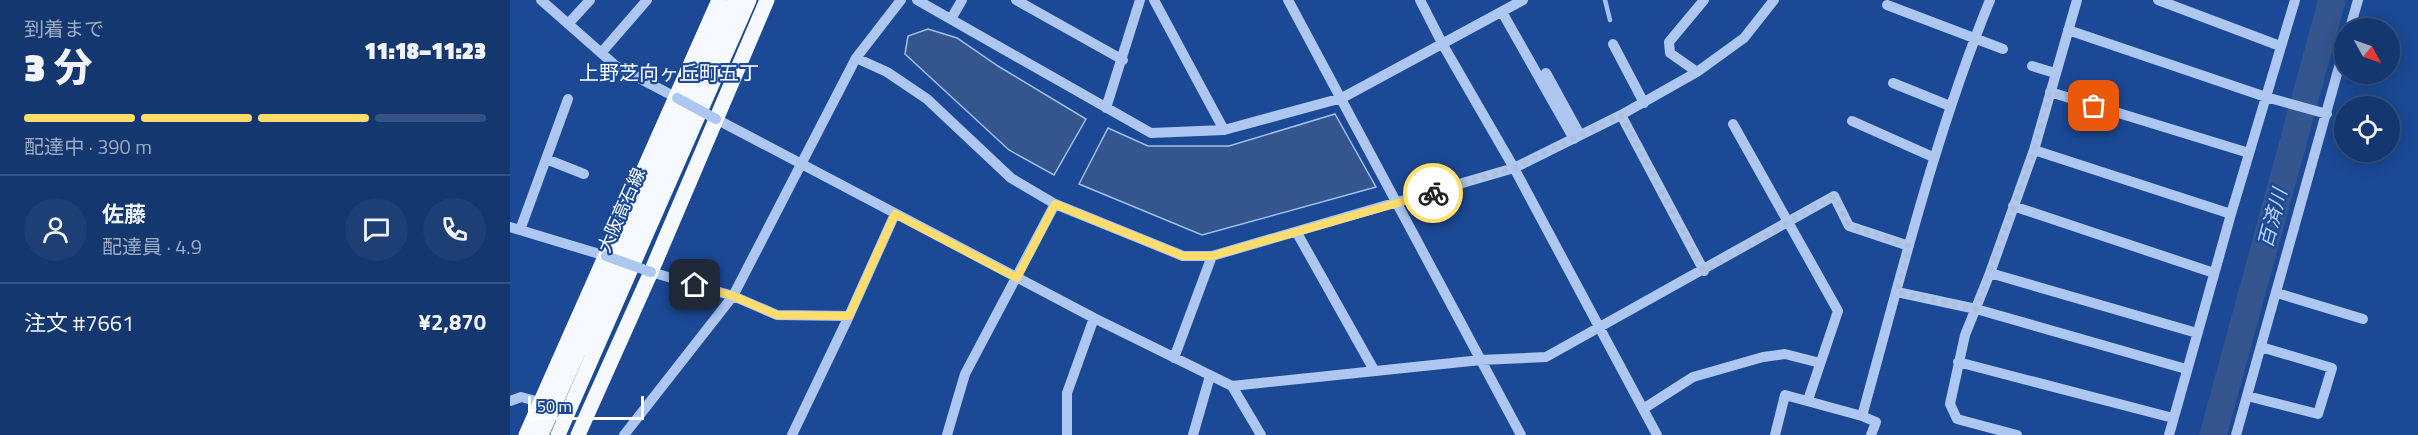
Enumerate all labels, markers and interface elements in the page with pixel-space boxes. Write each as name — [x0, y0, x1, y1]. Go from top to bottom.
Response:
text: 到着まで — [24, 13, 104, 44]
north arrow — [2334, 18, 2400, 84]
map controls — [2334, 18, 2400, 162]
text: 11:18–11:23 — [364, 34, 486, 68]
text: 3 分 — [24, 37, 93, 96]
district label: 上野芝向ヶ丘町五丁 — [579, 57, 759, 88]
pin — [2068, 80, 2119, 131]
icon: bag — [2077, 89, 2110, 122]
button: locate — [2334, 96, 2400, 162]
text: 配達中 · 390 m — [24, 131, 152, 162]
street label: 大阪高石線 — [590, 163, 652, 257]
courier — [1403, 163, 1463, 223]
icon: bike — [1417, 177, 1450, 210]
water label: 百済川 — [2249, 183, 2295, 251]
text: 佐藤 — [102, 197, 146, 231]
button: person — [24, 198, 87, 261]
button: chat — [345, 198, 408, 261]
button: phone — [423, 198, 486, 261]
text: 配達員 · 4.9 — [102, 231, 202, 262]
pin — [669, 259, 720, 310]
icon: home — [678, 268, 711, 301]
text: ¥2,870 — [419, 305, 486, 339]
text: 注文 #7661 — [24, 306, 134, 340]
scale bar — [528, 393, 644, 420]
text: 50 m — [537, 394, 572, 418]

